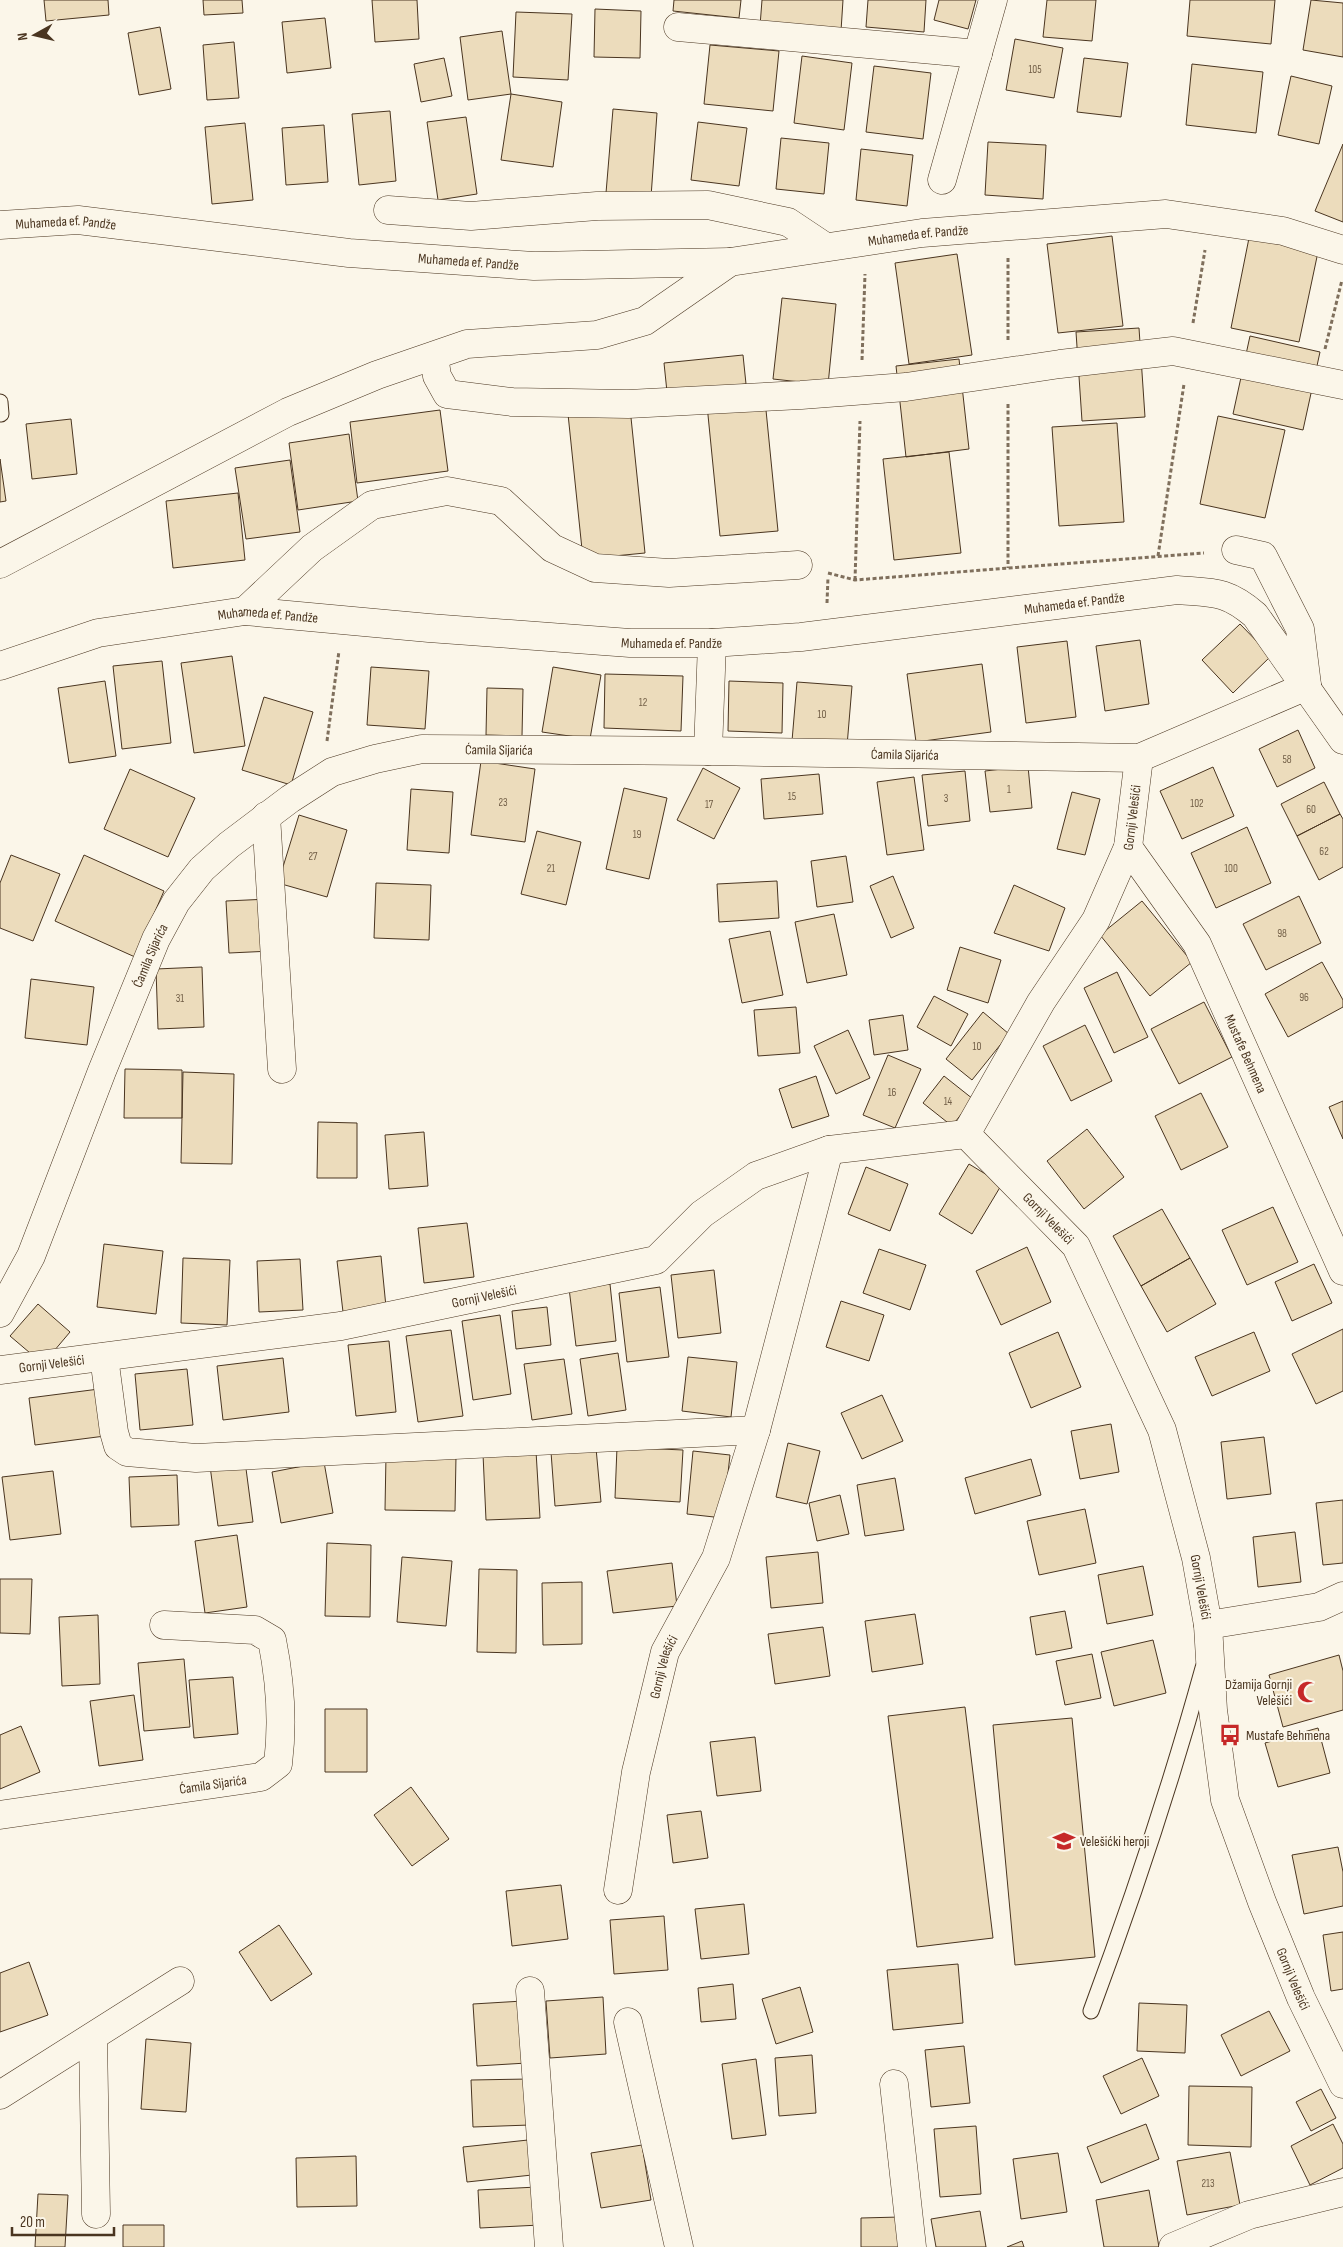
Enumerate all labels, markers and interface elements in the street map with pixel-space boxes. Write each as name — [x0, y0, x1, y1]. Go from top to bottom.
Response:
north arrow — [10, 10, 60, 60]
text: N — [14, 32, 32, 42]
house number: 105 — [1028, 63, 1042, 76]
street label: Muhameda ef. Pandže — [15, 211, 117, 233]
street label: Muhameda ef. Pandže — [867, 221, 969, 250]
street label: Muhameda ef. Pandže — [418, 249, 520, 273]
street label: Muhameda ef. Pandže — [1023, 588, 1125, 618]
street label: Muhameda ef. Pandže — [216, 602, 319, 626]
street label: Muhameda ef. Pandže — [620, 634, 723, 652]
house number: 12 — [639, 696, 648, 709]
house number: 10 — [818, 708, 826, 721]
street label: Ćamila Sijarića — [465, 741, 533, 758]
street label: Ćamila Sijarića — [871, 745, 939, 763]
house number: 58 — [1282, 753, 1292, 766]
house number: 1 — [1007, 783, 1011, 796]
street label: Gornji Velešići — [1119, 784, 1144, 851]
house number: 15 — [788, 790, 796, 803]
house number: 3 — [944, 792, 949, 805]
house number: 23 — [498, 796, 508, 809]
house number: 102 — [1190, 797, 1204, 810]
house number: 17 — [705, 798, 714, 811]
house number: 60 — [1306, 803, 1316, 816]
house number: 19 — [633, 828, 641, 841]
house number: 62 — [1319, 845, 1329, 858]
house number: 27 — [309, 850, 318, 863]
house number: 21 — [547, 862, 555, 875]
house number: 100 — [1224, 862, 1238, 875]
street label: Ćamila Sijarića — [129, 921, 171, 990]
house number: 98 — [1277, 927, 1287, 940]
house number: 96 — [1299, 991, 1309, 1004]
house number: 31 — [176, 992, 184, 1005]
street label: Mustafe Behmena — [1221, 1012, 1271, 1096]
house number: 10 — [973, 1040, 981, 1053]
house number: 16 — [888, 1086, 897, 1099]
house number: 14 — [944, 1095, 953, 1108]
street label: Gornji Velešići — [1020, 1189, 1078, 1248]
street label: Gornji Velešići — [450, 1281, 518, 1311]
street label: Gornji Velešići — [18, 1351, 85, 1376]
street label: Gornji Velešići — [1187, 1553, 1215, 1621]
street label: Gornji Velešići — [646, 1632, 681, 1700]
place label: Džamija Gornji Velešići — [1225, 1676, 1292, 1709]
mosque icon: Džamija Gornji Velešići — [1295, 1679, 1321, 1705]
bus stop icon: Mustafe Behmena — [1217, 1722, 1243, 1748]
place label: Mustafe Behmena — [1246, 1727, 1330, 1744]
street label: Ćamila Sijarića — [178, 1771, 248, 1797]
school or university icon: Velešićki heroji — [1051, 1828, 1077, 1854]
place label: Velešićki heroji — [1080, 1833, 1149, 1850]
street label: Gornji Velešići — [1273, 1945, 1314, 2013]
house number: 213 — [1201, 2177, 1215, 2190]
scale bar — [12, 2204, 115, 2236]
text: 20 m — [20, 2213, 45, 2232]

